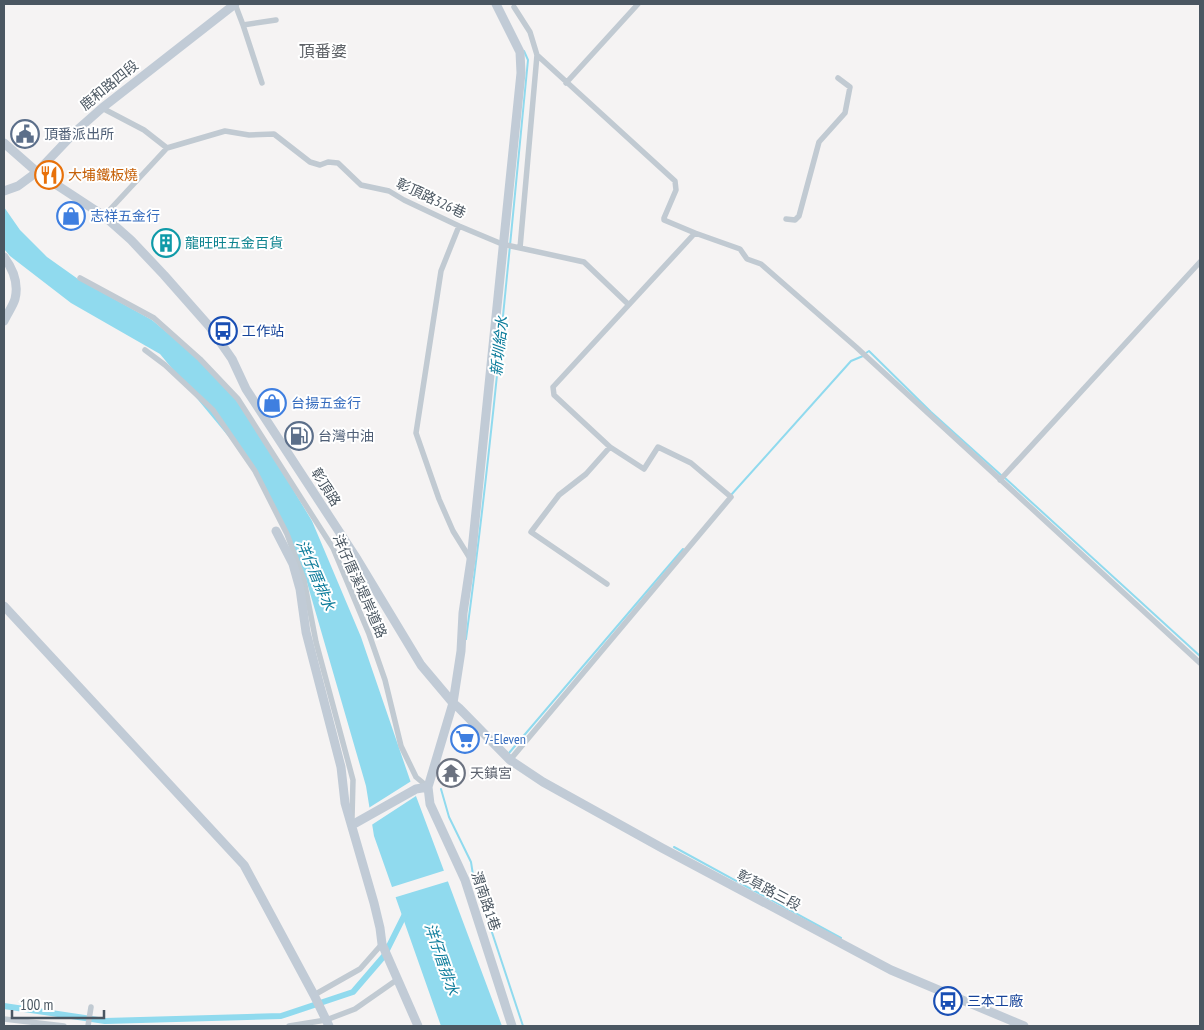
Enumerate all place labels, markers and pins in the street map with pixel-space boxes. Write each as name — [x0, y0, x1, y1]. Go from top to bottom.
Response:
public building icon: 頂番派出所 — [10, 119, 40, 149]
place label: 頂番派出所 — [44, 125, 114, 143]
restaurant icon: 大埔鐵板燒 — [34, 160, 64, 190]
place label: 大埔鐵板燒 — [68, 166, 138, 184]
shop icon: 志祥五金行 — [56, 201, 86, 231]
place label: 志祥五金行 — [90, 207, 160, 225]
building icon: 龍旺旺五金百貨 — [151, 228, 181, 258]
place label: 龍旺旺五金百貨 — [185, 234, 283, 252]
bus stop icon: 工作站 — [208, 316, 238, 346]
place label: 工作站 — [242, 322, 284, 340]
shop icon: 台揚五金行 — [257, 388, 287, 418]
place label: 台揚五金行 — [291, 394, 361, 412]
fuel station icon: 台灣中油 — [284, 421, 314, 451]
place label: 台灣中油 — [318, 427, 374, 445]
supermarket icon: 7-Eleven — [450, 724, 480, 754]
place label: 7-Eleven — [484, 730, 526, 748]
temple icon: 天鎮宮 — [436, 758, 466, 788]
place label: 天鎮宮 — [470, 764, 512, 782]
bus stop icon: 三本工廠 — [933, 986, 963, 1016]
place label: 三本工廠 — [967, 992, 1023, 1010]

